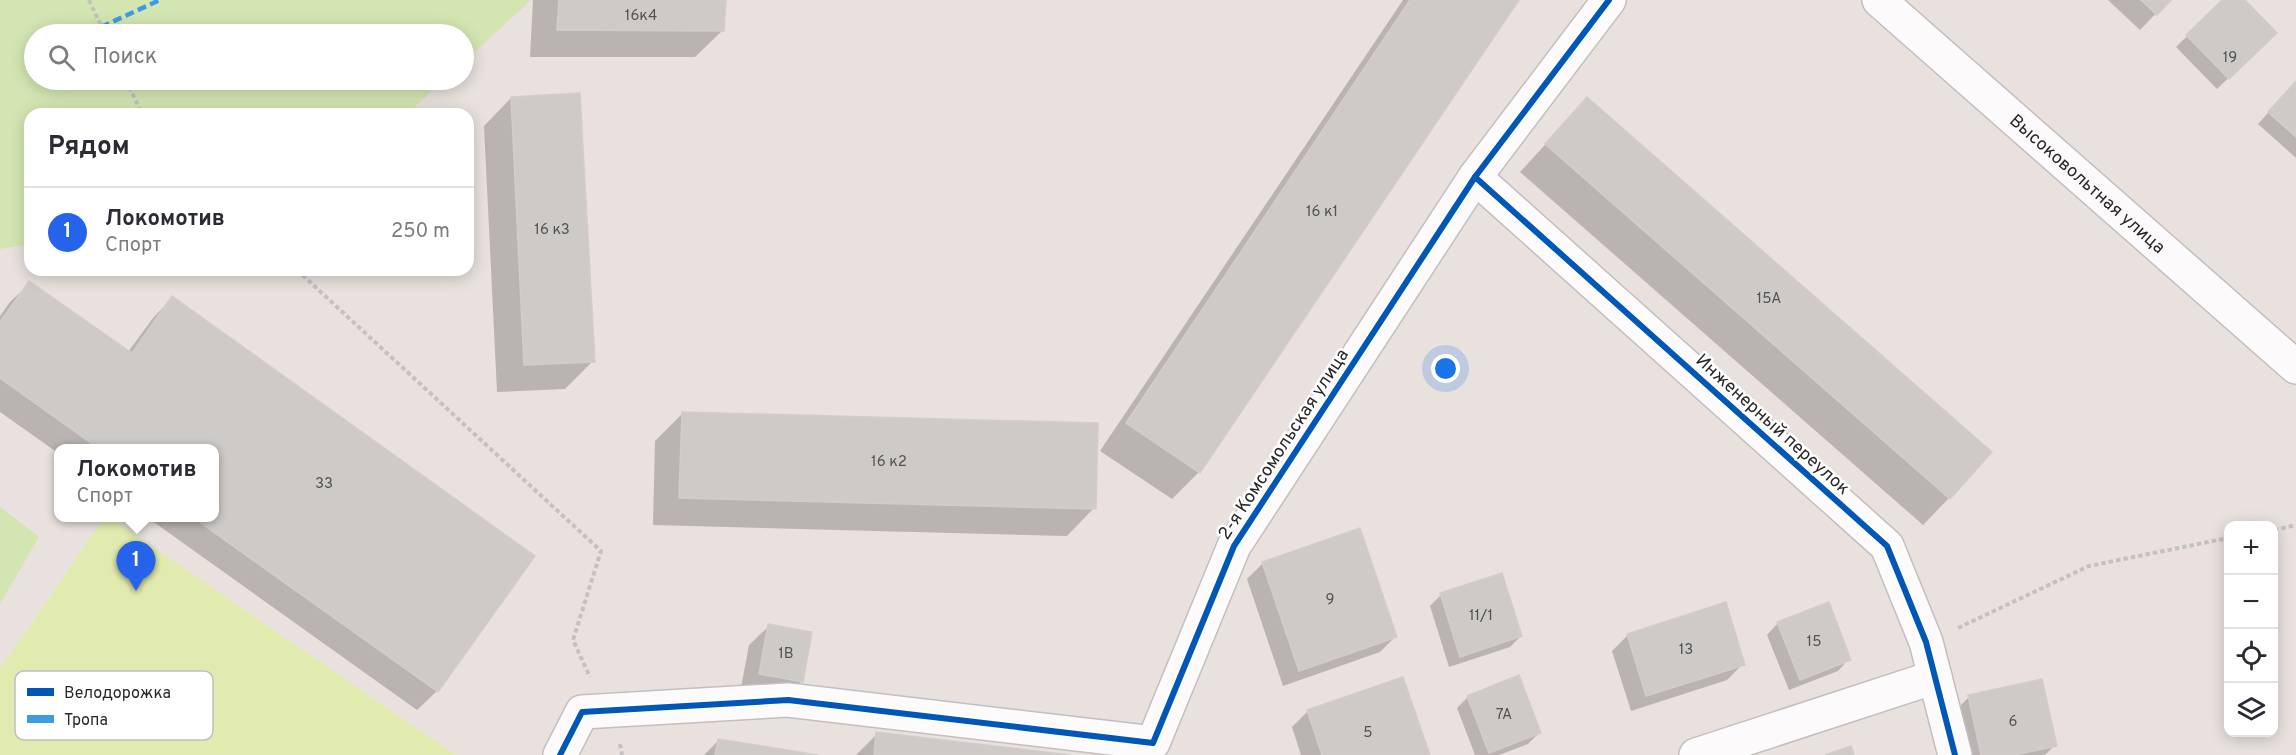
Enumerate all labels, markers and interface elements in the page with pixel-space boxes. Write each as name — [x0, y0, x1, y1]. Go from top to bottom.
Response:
house number: 16к4 — [625, 7, 657, 26]
search box — [24, 24, 474, 90]
icon: search — [45, 41, 78, 74]
text: Поиск — [93, 44, 157, 71]
house number: 19 — [2223, 49, 2237, 68]
street label: Высоковольтная улица — [2004, 110, 2170, 260]
text: Рядом — [48, 131, 130, 164]
house number: 16 к1 — [1306, 203, 1338, 222]
text: Локомотив — [105, 206, 225, 233]
text: 1 — [64, 219, 72, 245]
text: 250 m — [391, 219, 450, 245]
house number: 16 к3 — [534, 221, 570, 240]
text: Спорт — [105, 233, 161, 259]
house number: 15А — [1757, 290, 1781, 309]
street label: 2-я Комсомольская улица — [1214, 345, 1355, 545]
street label: Инженерный переулок — [1690, 350, 1854, 501]
your location — [1431, 354, 1460, 383]
popup — [54, 444, 219, 522]
house number: 16 к2 — [871, 453, 907, 472]
text: Локомотив — [77, 457, 196, 484]
house number: 33 — [315, 475, 333, 494]
text: Спорт — [77, 484, 133, 510]
map controls — [2224, 521, 2278, 737]
button: + — [2224, 521, 2278, 575]
pin: 1 — [116, 542, 156, 591]
button: − — [2224, 575, 2278, 629]
house number: 9 — [1326, 591, 1334, 610]
house number: 11/1 — [1469, 607, 1493, 626]
button: locate — [2224, 629, 2278, 683]
house number: 15 — [1807, 633, 1821, 652]
house number: 13 — [1679, 641, 1693, 660]
house number: 1В — [778, 645, 794, 664]
legend — [15, 671, 213, 740]
button: layers — [2224, 683, 2278, 737]
text: Велодорожка — [64, 684, 171, 704]
house number: 7А — [1496, 706, 1512, 725]
text: Тропа — [64, 711, 108, 731]
house number: 6 — [2009, 713, 2018, 732]
house number: 5 — [1363, 724, 1373, 743]

